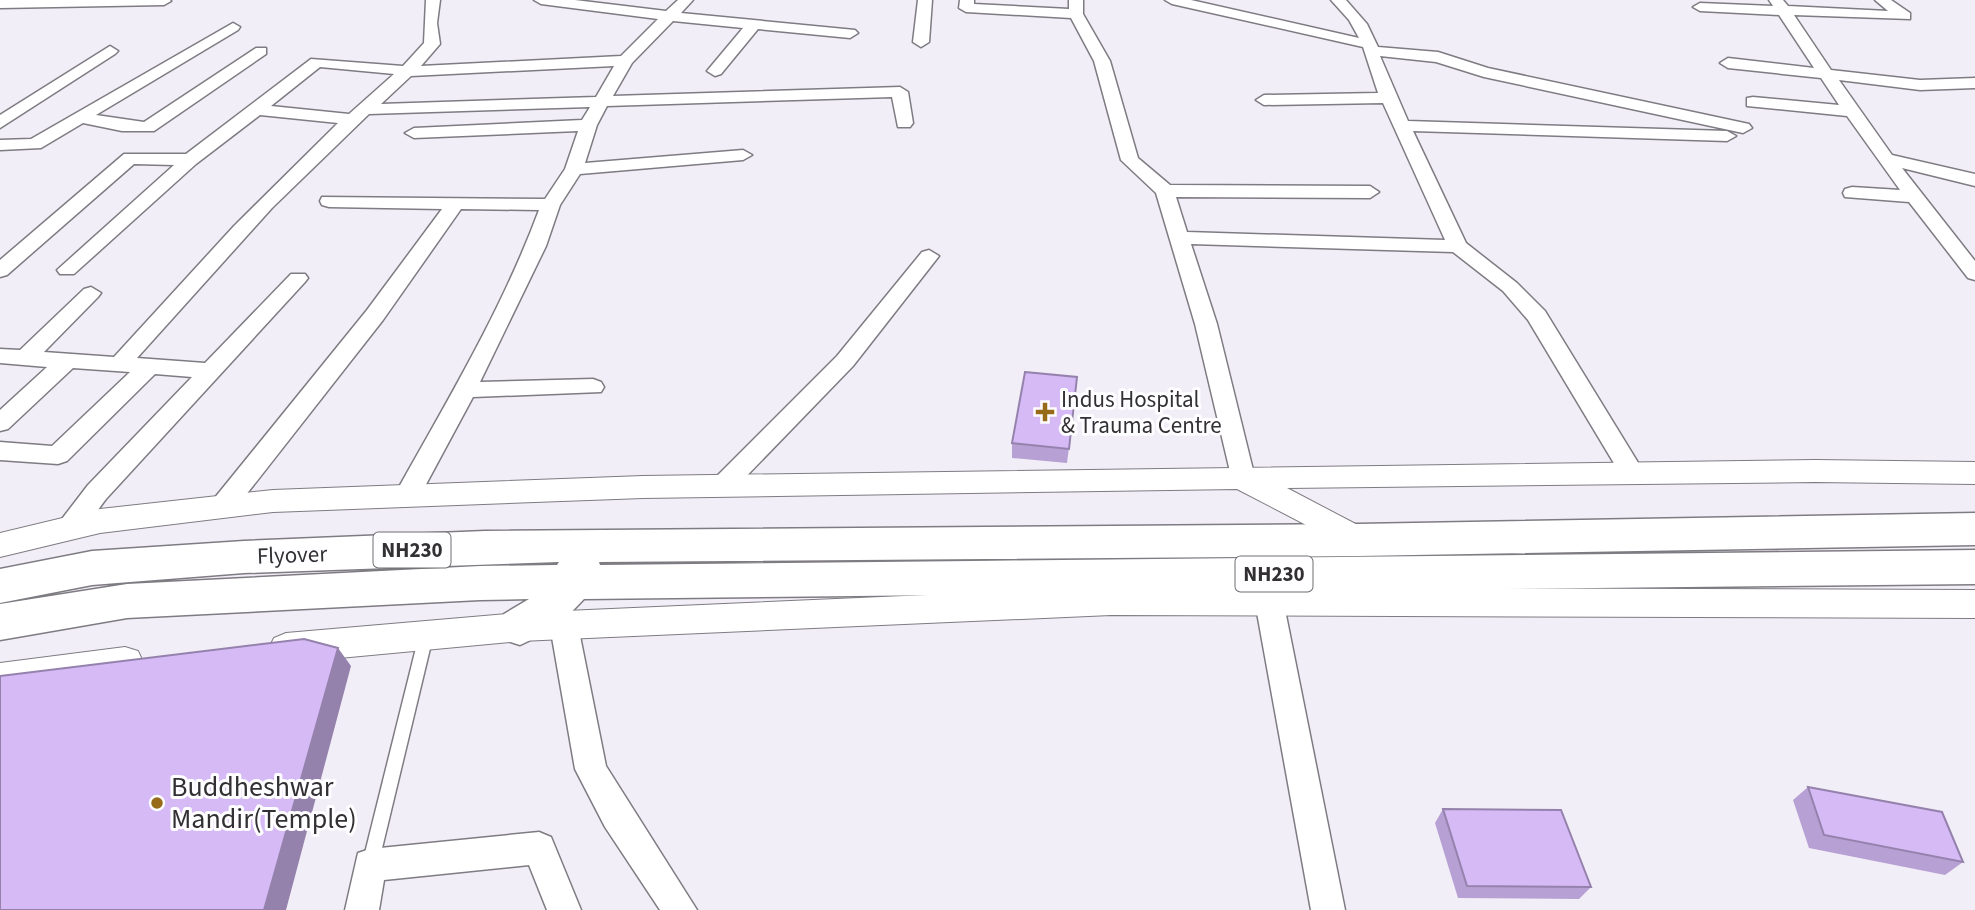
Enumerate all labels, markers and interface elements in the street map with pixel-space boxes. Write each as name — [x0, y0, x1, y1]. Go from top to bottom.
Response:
place label: Indus Hospital & Trauma Centre — [1061, 383, 1222, 442]
marker: Indus Hospital & Trauma Centre — [1035, 402, 1055, 422]
road number: NH230 — [374, 532, 450, 568]
street label: Flyover — [256, 537, 329, 573]
road number: NH230 — [1236, 556, 1312, 592]
place label: Buddheshwar Mandir(Temple) — [171, 767, 357, 839]
marker: Buddheshwar Mandir(Temple) — [149, 795, 165, 811]

